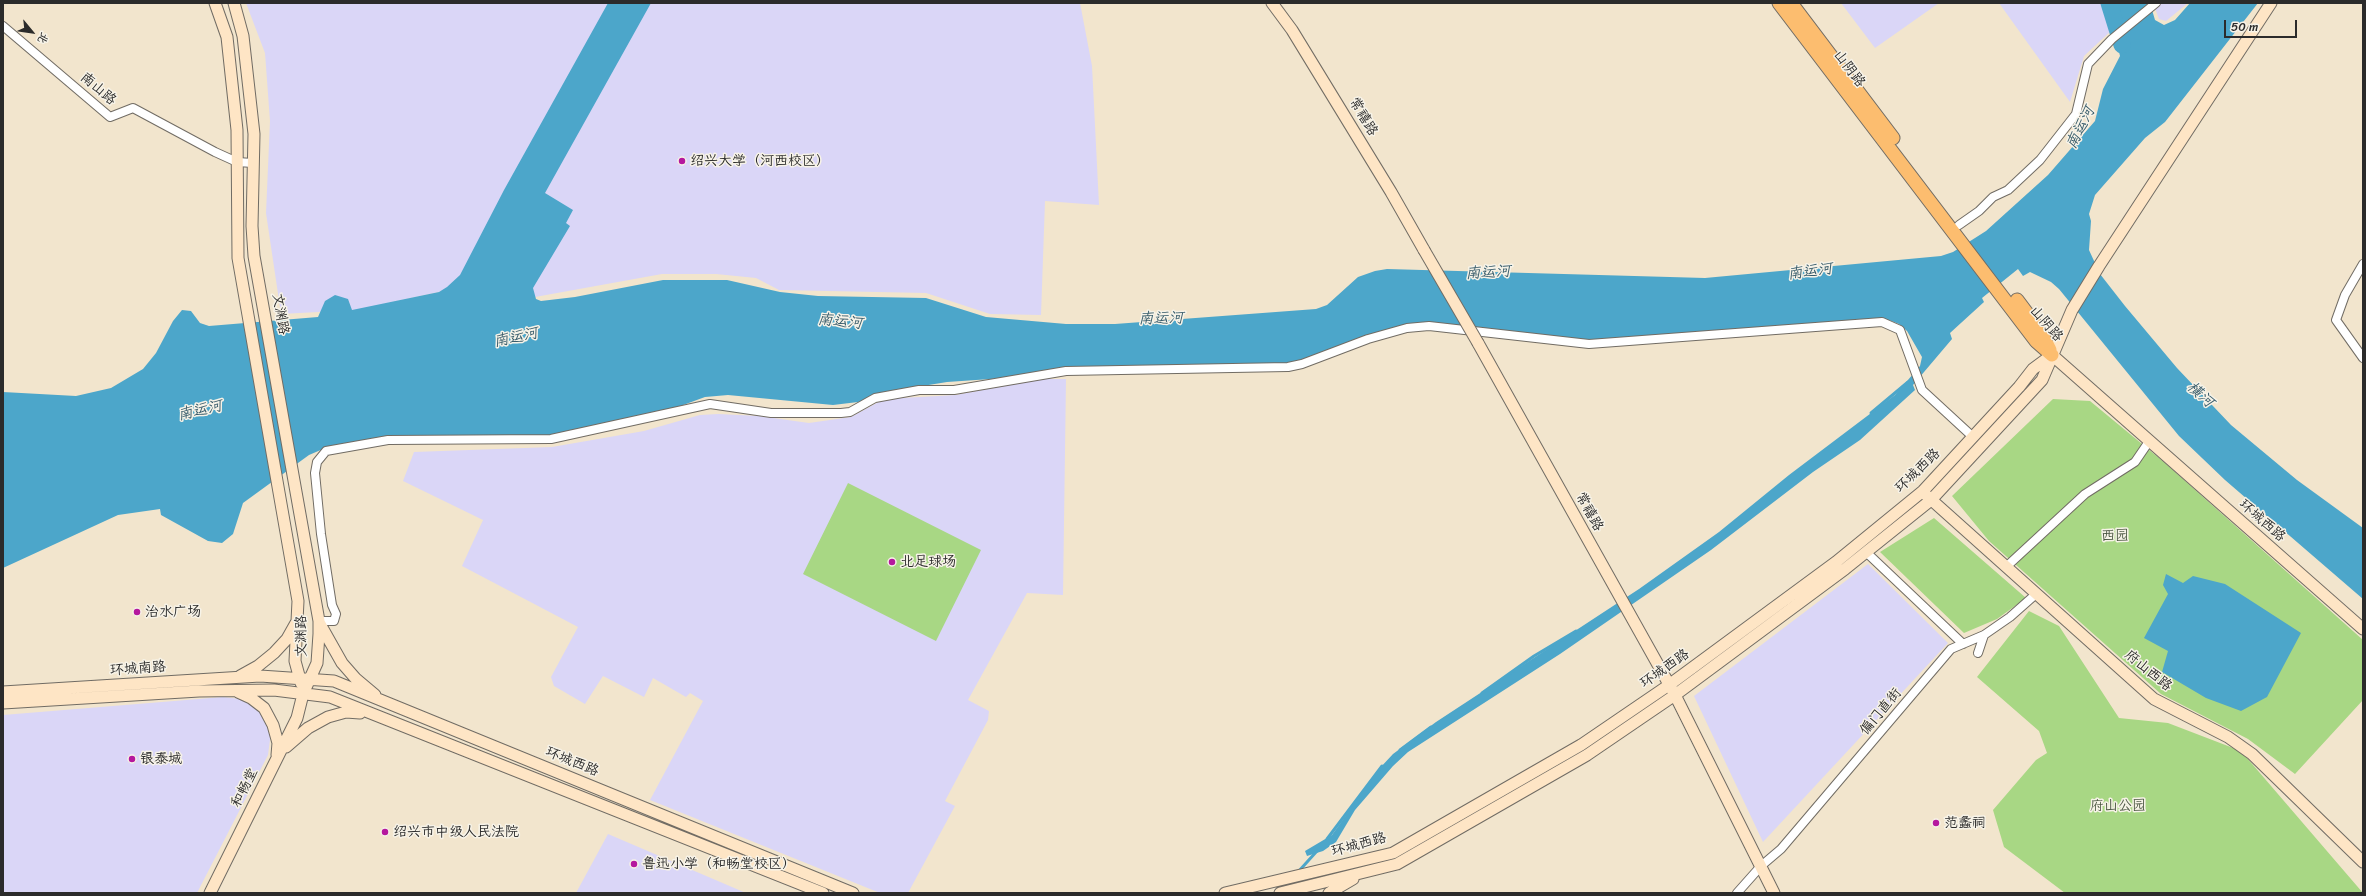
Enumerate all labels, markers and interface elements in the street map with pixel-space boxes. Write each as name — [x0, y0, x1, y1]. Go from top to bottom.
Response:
north arrow — [12, 12, 52, 52]
scale bar — [2226, 12, 2299, 38]
text: 50 m — [2231, 16, 2258, 38]
text: 北 — [32, 29, 54, 47]
street label: 山阴路 — [1830, 47, 1868, 91]
street label: 南山路 — [77, 69, 119, 109]
street label: 常禧路 — [1345, 95, 1381, 139]
water label: 南运河 — [2063, 104, 2099, 152]
place label: 绍兴大学（河西校区） — [690, 153, 830, 169]
marker: 绍兴大学（河西校区） — [677, 156, 687, 166]
water label: 南运河 — [1786, 260, 1834, 284]
water label: 南运河 — [1465, 263, 1511, 283]
street label: 文渊路 — [268, 292, 292, 336]
street label: 山阴路 — [2026, 303, 2066, 345]
water label: 南运河 — [1138, 310, 1184, 328]
water label: 南运河 — [817, 311, 863, 333]
water label: 南运河 — [492, 325, 540, 351]
water label: 横河 — [2183, 378, 2217, 412]
water label: 南运河 — [176, 397, 224, 425]
street label: 环城西路 — [1892, 446, 1944, 496]
street label: 常禧路 — [1571, 490, 1607, 534]
street label: 环城西路 — [2235, 496, 2289, 546]
park label: 西园 — [2101, 528, 2129, 544]
place label: 北足球场 — [900, 554, 956, 570]
marker: 北足球场 — [887, 557, 897, 567]
place label: 治水广场 — [145, 604, 201, 620]
marker: 治水广场 — [132, 607, 142, 617]
street label: 文渊路 — [293, 615, 311, 657]
street label: 环城西路 — [1637, 646, 1693, 692]
street label: 府山西路 — [2121, 647, 2175, 695]
street label: 环城南路 — [109, 659, 167, 679]
street label: 偏门直街 — [1857, 685, 1905, 739]
street label: 环城西路 — [543, 744, 601, 780]
place label: 银泰城 — [140, 751, 182, 767]
marker: 银泰城 — [127, 754, 137, 764]
street label: 和畅堂 — [228, 765, 262, 811]
park label: 府山公园 — [2090, 798, 2146, 814]
place label: 范蠡祠 — [1944, 815, 1986, 831]
marker: 范蠡祠 — [1931, 818, 1941, 828]
place label: 绍兴市中级人民法院 — [393, 824, 519, 840]
marker: 绍兴市中级人民法院 — [380, 827, 390, 837]
street label: 环城西路 — [1330, 830, 1388, 860]
place label: 鲁迅小学（和畅堂校区） — [642, 856, 796, 872]
marker: 鲁迅小学（和畅堂校区） — [629, 859, 639, 869]

